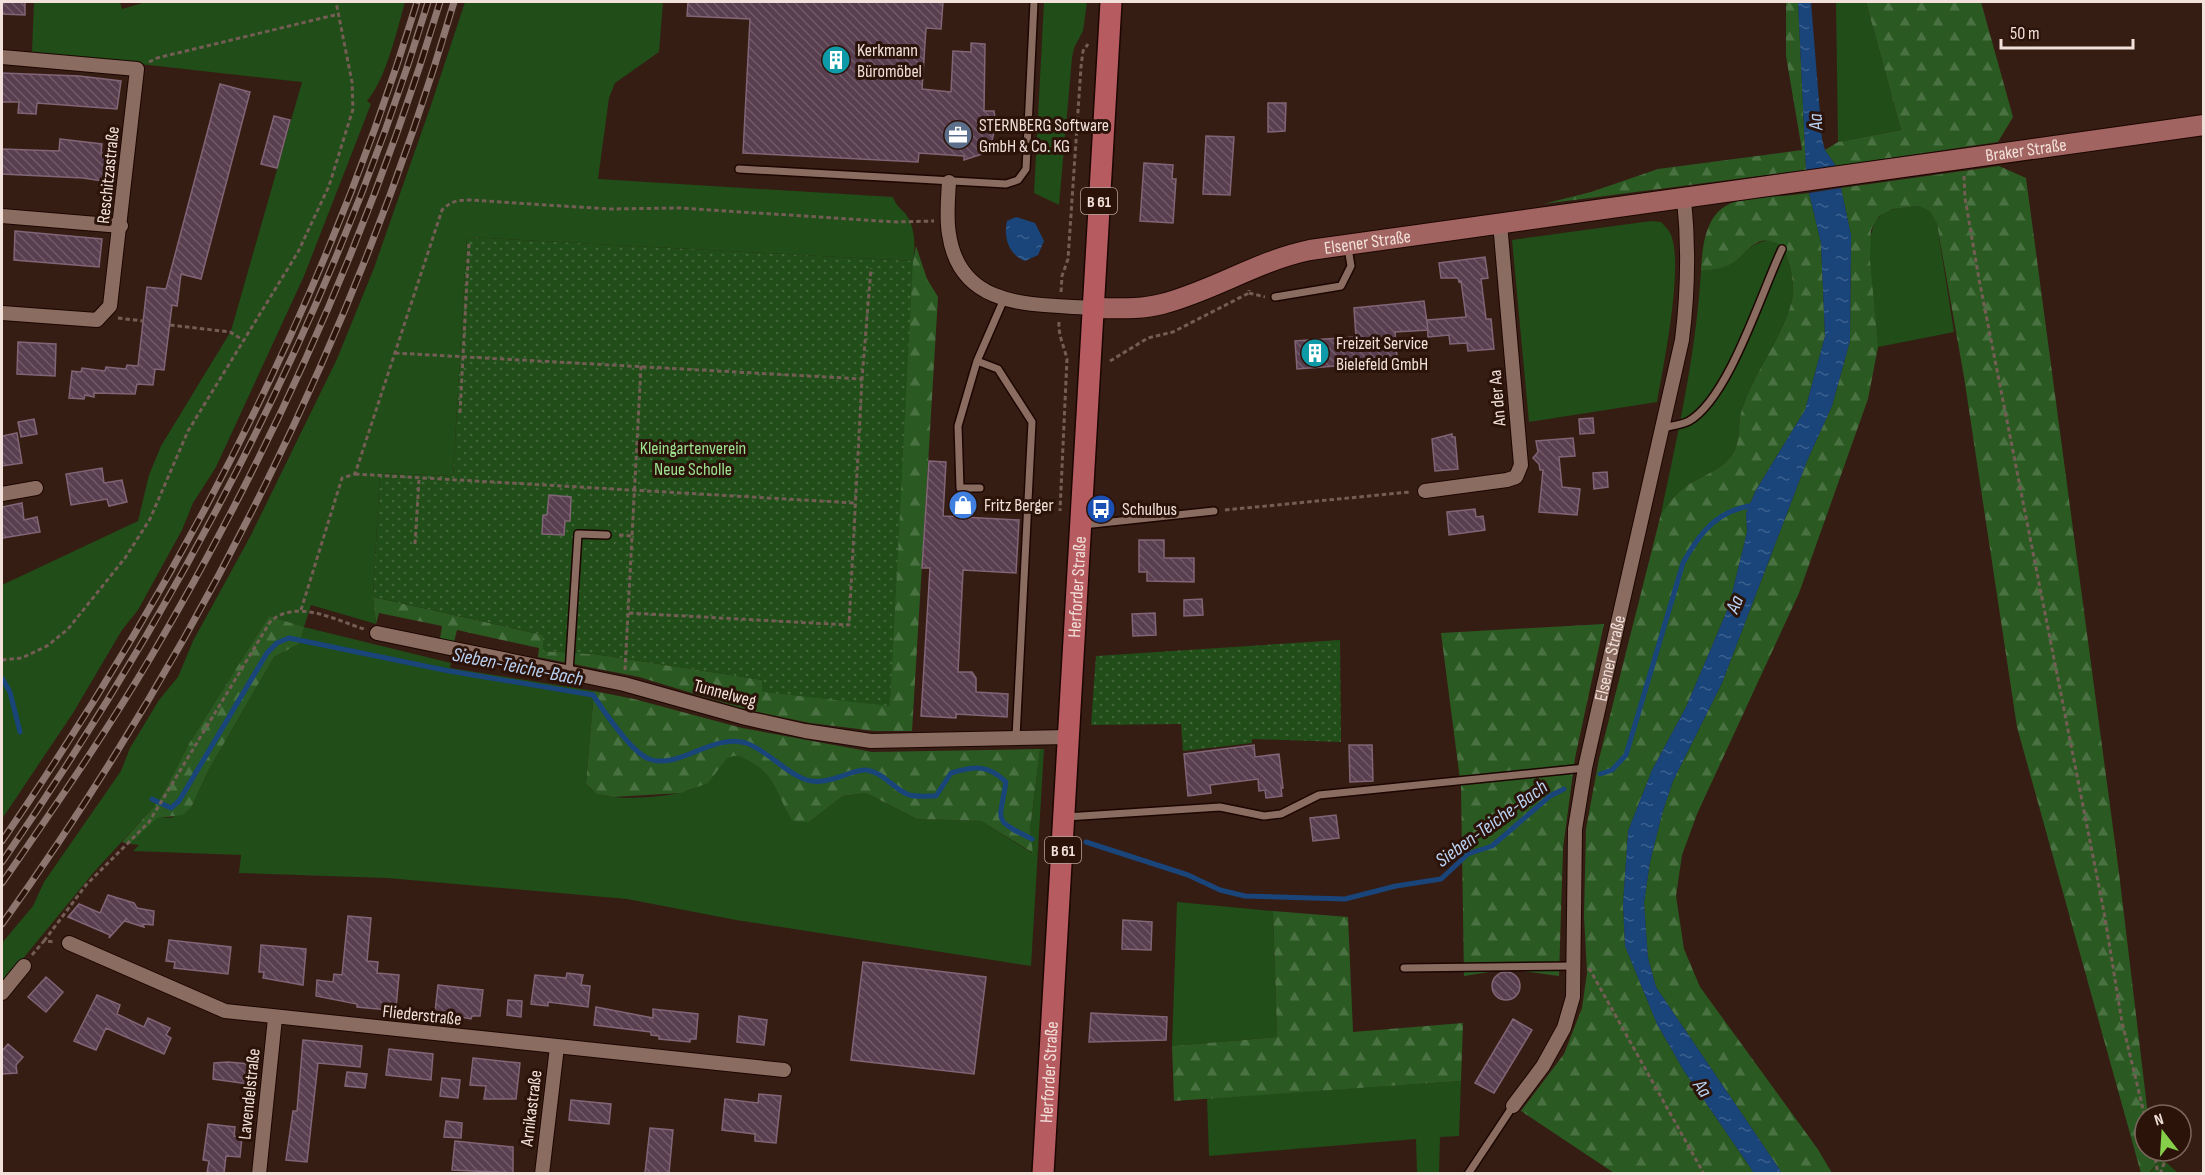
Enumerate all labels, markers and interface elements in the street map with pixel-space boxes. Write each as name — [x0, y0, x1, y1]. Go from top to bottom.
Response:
scale bar — [2001, 12, 2133, 50]
text: 50 m — [2010, 23, 2040, 44]
place label: Kerkmann Büromöbel — [857, 40, 922, 82]
building icon: Kerkmann Büromöbel — [820, 44, 852, 76]
water label: Aa — [1803, 113, 1829, 132]
place label: STERNBERG Software GmbH & Co. KG — [979, 115, 1109, 157]
office icon: STERNBERG Software GmbH & Co. KG — [942, 119, 974, 151]
street label: Reschitzastraße — [93, 125, 124, 225]
street label: Braker Straße — [1984, 134, 2068, 166]
road number: B 61 — [1081, 188, 1117, 214]
street label: Elsener Straße — [1323, 226, 1412, 259]
place label: Freizeit Service Bielefeld GmbH — [1336, 333, 1428, 375]
building icon: Freizeit Service Bielefeld GmbH — [1299, 337, 1331, 369]
street label: An der Aa — [1485, 369, 1510, 428]
park label: Kleingartenverein Neue Scholle — [640, 438, 746, 480]
shop icon: Fritz Berger — [947, 489, 979, 521]
bus stop icon: Schulbus — [1085, 493, 1117, 525]
place label: Fritz Berger — [984, 495, 1054, 516]
place label: Schulbus — [1122, 499, 1177, 520]
street label: Herforder Straße — [1064, 536, 1091, 638]
water label: Aa — [1720, 592, 1749, 618]
street label: Elsener Straße — [1590, 613, 1630, 703]
water label: Sieben-Teiche-Bach — [450, 643, 585, 691]
street label: Tunnelweg — [691, 675, 758, 712]
water label: Sieben-Teiche-Bach — [1431, 775, 1552, 873]
road number: B 61 — [1045, 837, 1081, 863]
street label: Fliederstraße — [381, 1001, 462, 1030]
street label: Herforder Straße — [1036, 1021, 1063, 1124]
street label: Lavendelstraße — [234, 1047, 265, 1141]
street label: Arnikastraße — [516, 1069, 547, 1148]
water label: Aa — [1687, 1074, 1717, 1102]
north arrow — [2133, 1103, 2193, 1163]
text: N — [2152, 1110, 2166, 1130]

